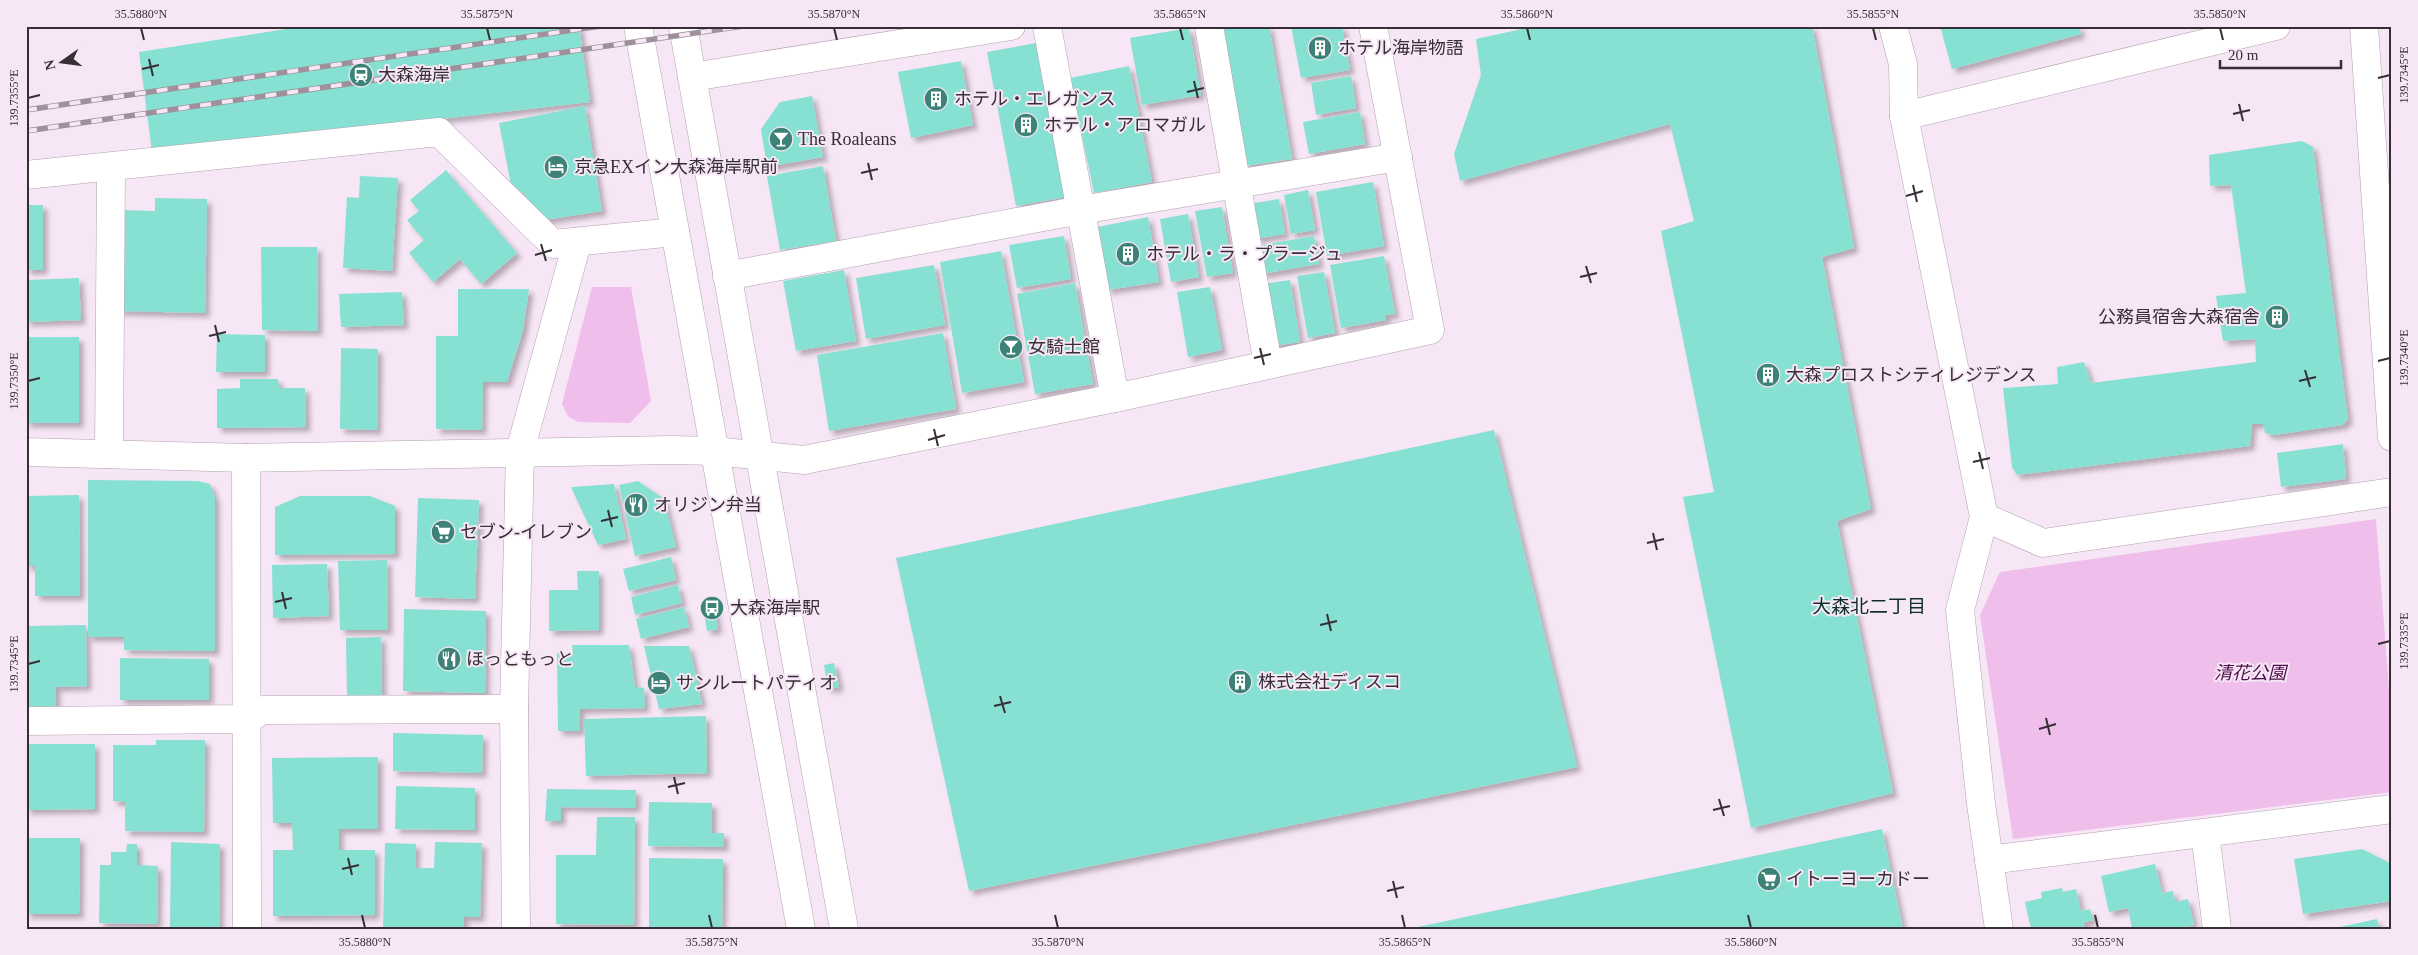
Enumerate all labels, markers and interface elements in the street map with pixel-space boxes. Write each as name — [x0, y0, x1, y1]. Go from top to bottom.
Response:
text: 35.5880°N — [115, 7, 168, 21]
text: 35.5875°N — [461, 7, 514, 21]
text: 35.5870°N — [808, 7, 861, 21]
text: 35.5865°N — [1154, 7, 1207, 21]
text: 35.5860°N — [1501, 7, 1554, 21]
text: 35.5855°N — [1847, 7, 1900, 21]
text: 35.5850°N — [2194, 7, 2247, 21]
building icon: ホテル海岸物語 — [1307, 35, 1333, 61]
north arrow — [38, 38, 88, 88]
place label: ホテル海岸物語 — [1338, 38, 1464, 58]
scale bar — [2220, 38, 2342, 70]
text: 139.7345°E — [2397, 46, 2411, 104]
text: 20 m — [2228, 47, 2259, 63]
text: N — [41, 58, 58, 72]
station icon: 大森海岸 — [348, 62, 374, 88]
place label: 大森海岸 — [378, 65, 450, 85]
text: 139.7355°E — [7, 69, 21, 127]
building icon: ホテル・エレガンス — [923, 86, 949, 112]
place label: ホテル・エレガンス — [954, 89, 1116, 109]
building icon: ホテル・アロマガル — [1013, 112, 1039, 138]
place label: ホテル・アロマガル — [1044, 115, 1206, 135]
bar icon: The Roaleans — [768, 126, 794, 152]
place label: The Roaleans — [798, 129, 896, 149]
hotel icon: 京急EXイン大森海岸駅前 — [543, 154, 569, 180]
place label: 京急EXイン大森海岸駅前 — [574, 157, 778, 177]
building icon: ホテル・ラ・プラージュ — [1115, 241, 1141, 267]
place label: ホテル・ラ・プラージュ — [1146, 244, 1342, 264]
building icon: 公務員宿舎大森宿舎 — [2264, 304, 2290, 330]
place label: 公務員宿舎大森宿舎 — [2098, 307, 2260, 327]
text: 139.7340°E — [2397, 329, 2411, 387]
bar icon: 女騎士館 — [998, 334, 1024, 360]
place label: 女騎士館 — [1028, 337, 1100, 357]
text: 139.7350°E — [7, 352, 21, 410]
building icon: 大森プロストシティレジデンス — [1755, 362, 1781, 388]
place label: 大森プロストシティレジデンス — [1786, 365, 2037, 385]
restaurant icon: オリジン弁当 — [623, 492, 649, 518]
place label: オリジン弁当 — [654, 495, 762, 515]
supermarket icon: セブン-イレブン — [430, 519, 456, 545]
place label: セブン-イレブン — [460, 522, 592, 542]
bus stop icon: 大森海岸駅 — [699, 595, 725, 621]
district label: 大森北二丁目 — [1812, 596, 1926, 617]
place label: 大森海岸駅 — [730, 598, 820, 618]
text: 139.7335°E — [2397, 612, 2411, 670]
text: 139.7345°E — [7, 635, 21, 693]
restaurant icon: ほっともっと — [436, 646, 462, 672]
place label: ほっともっと — [466, 649, 574, 669]
park label: 清花公園 — [2214, 663, 2289, 683]
building icon: 株式会社ディスコ — [1227, 669, 1253, 695]
hotel icon: サンルートパティオ — [646, 670, 672, 696]
place label: 株式会社ディスコ — [1258, 672, 1401, 692]
place label: サンルートパティオ — [676, 673, 837, 693]
supermarket icon: イトーヨーカドー — [1756, 866, 1782, 892]
place label: イトーヨーカドー — [1786, 869, 1930, 889]
text: 35.5880°N — [339, 935, 392, 949]
text: 35.5875°N — [686, 935, 739, 949]
text: 35.5870°N — [1032, 935, 1085, 949]
text: 35.5865°N — [1379, 935, 1432, 949]
text: 35.5860°N — [1725, 935, 1778, 949]
text: 35.5855°N — [2072, 935, 2125, 949]

